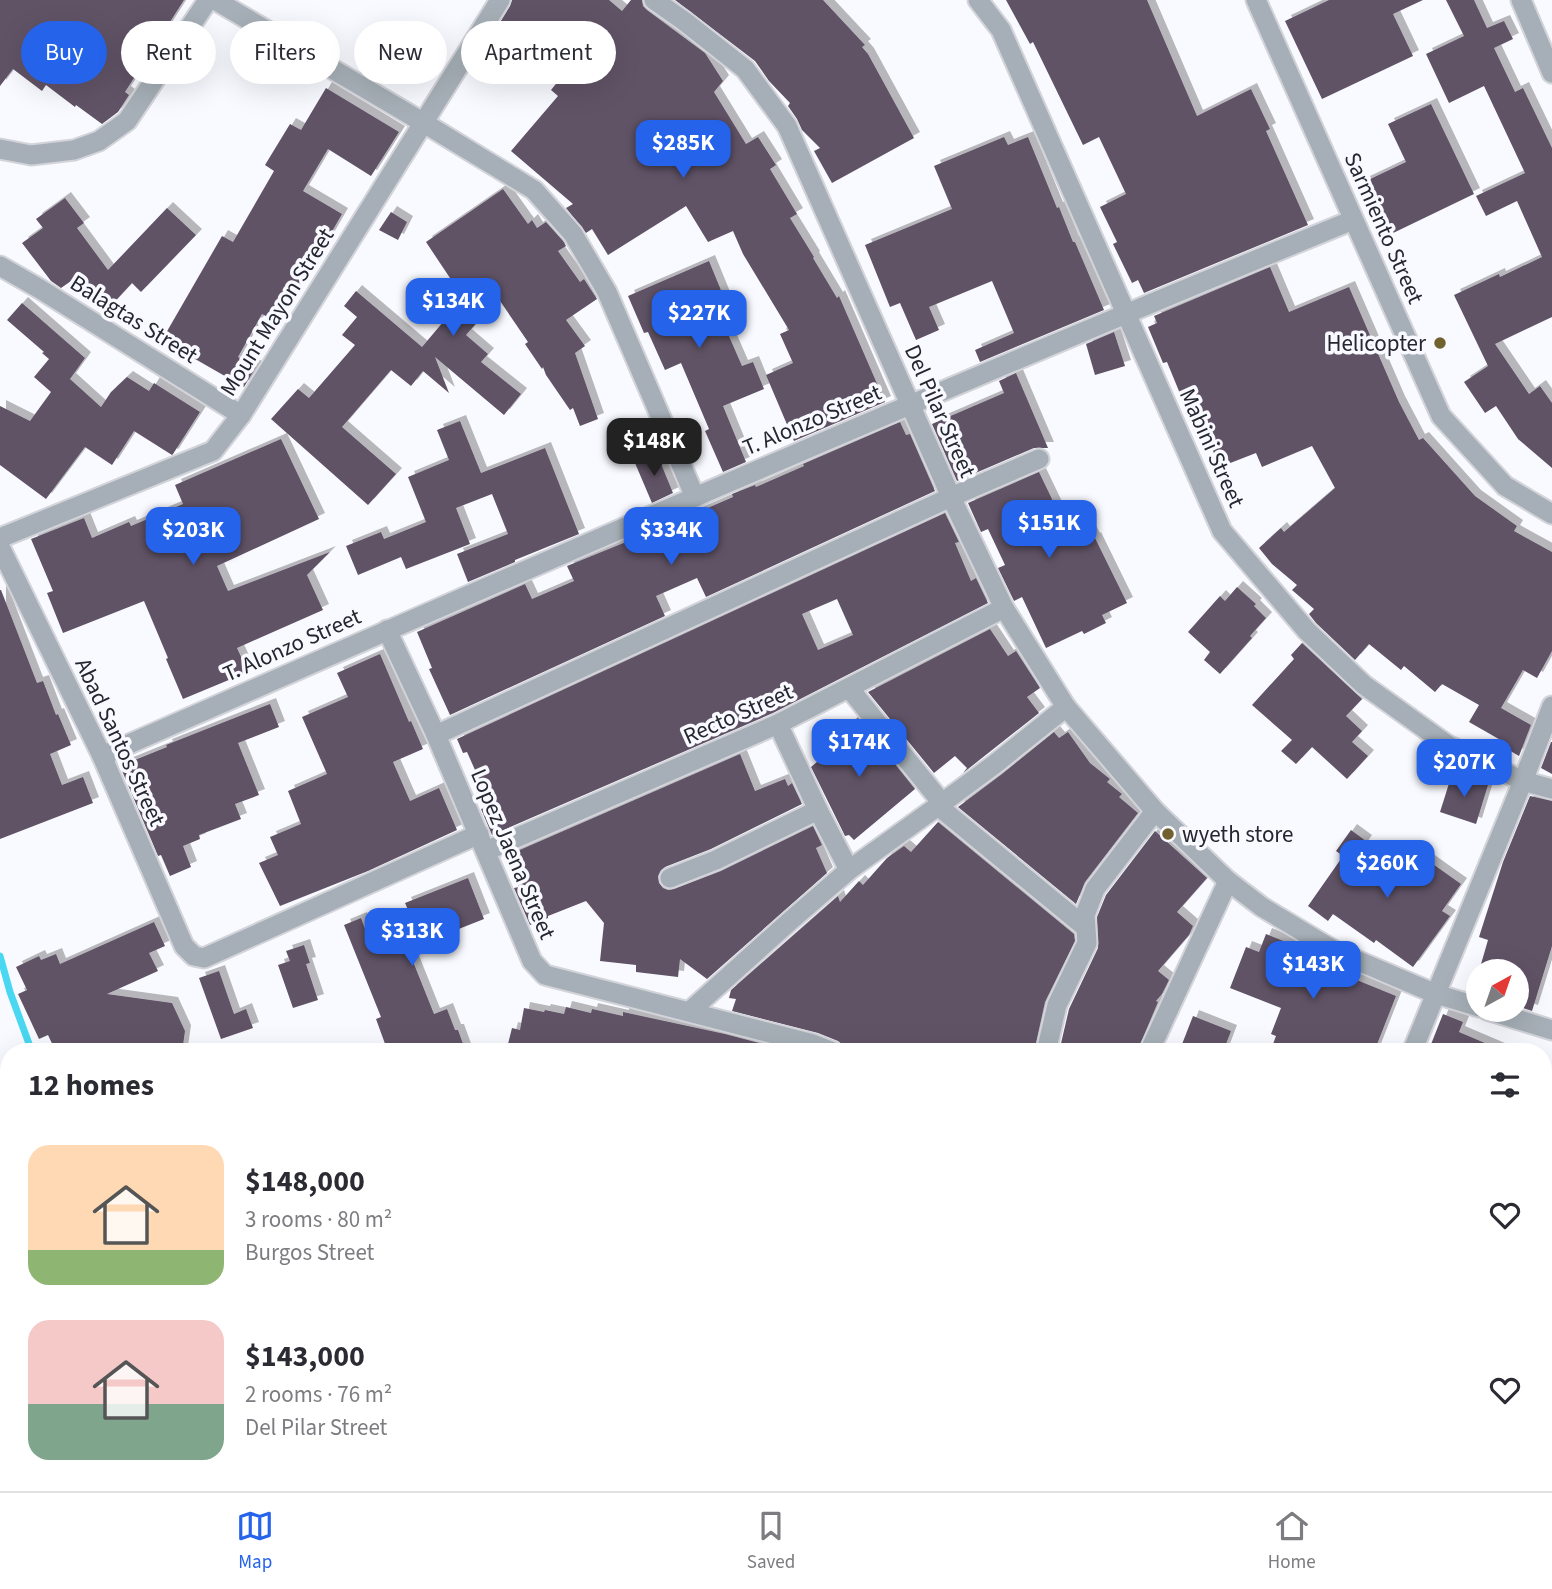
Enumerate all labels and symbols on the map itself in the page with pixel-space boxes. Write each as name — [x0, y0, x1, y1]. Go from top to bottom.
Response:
pin: $285K — [634, 120, 732, 180]
street label: Sarmiento Street — [1336, 147, 1432, 309]
street label: Mount Mayon Street — [212, 221, 342, 403]
street label: Balagtas Street — [64, 267, 204, 372]
pin: $134K — [404, 278, 502, 338]
pin: $227K — [650, 290, 748, 350]
place label: Helicopter — [1326, 327, 1427, 360]
marker: Helicopter — [1432, 335, 1448, 351]
street label: Del Pilar Street — [896, 339, 984, 483]
street label: T. Alonzo Street — [738, 376, 887, 464]
street label: Mabini Street — [1171, 383, 1253, 513]
pin: $148K — [605, 419, 703, 478]
pin: $151K — [1000, 500, 1098, 560]
pin: $203K — [144, 508, 242, 567]
pin: $334K — [622, 508, 720, 567]
street label: T. Alonzo Street — [218, 600, 366, 690]
street label: Abad Santos Street — [67, 653, 174, 832]
street label: Recto Street — [678, 675, 798, 753]
pin: $174K — [810, 720, 908, 779]
pin: $207K — [1415, 740, 1513, 799]
street label: Lopez Jaena Street — [462, 764, 564, 945]
place label: wyeth store — [1182, 818, 1294, 851]
marker: wyeth store — [1160, 826, 1176, 842]
pin: $260K — [1338, 841, 1436, 900]
pin: $313K — [363, 908, 461, 968]
pin: $143K — [1264, 942, 1362, 1001]
north arrow — [1466, 959, 1530, 1022]

